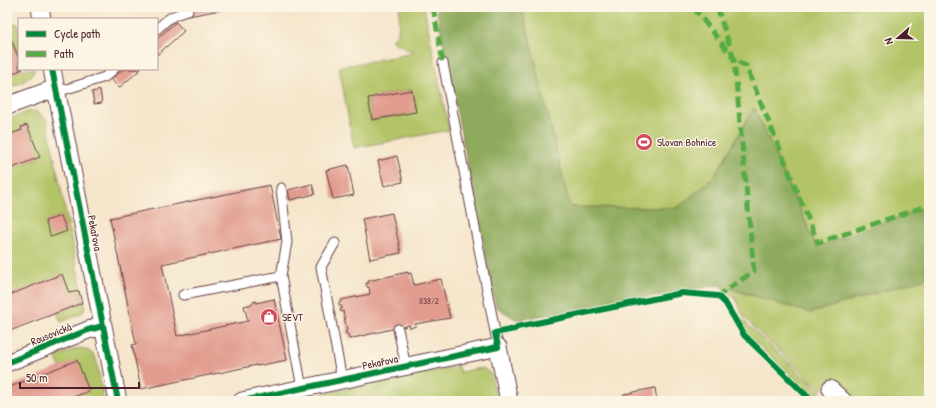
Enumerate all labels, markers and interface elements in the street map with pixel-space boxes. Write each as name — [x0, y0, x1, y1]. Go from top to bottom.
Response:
legend — [18, 18, 158, 70]
north arrow — [878, 18, 918, 58]
text: Cycle path — [54, 25, 100, 42]
text: N — [881, 36, 896, 47]
text: Path — [54, 45, 74, 62]
sports icon: Slovan Bohnice — [634, 132, 654, 152]
place label: Slovan Bohnice — [657, 135, 717, 149]
street label: Pekařova — [85, 214, 105, 253]
house number: 838/2 — [419, 295, 440, 307]
shop icon: SEVT — [259, 307, 279, 327]
place label: SEVT — [282, 310, 304, 324]
street label: Rousovická — [29, 319, 74, 348]
street label: Pekařova — [361, 351, 400, 373]
scale bar — [20, 364, 139, 390]
text: 50 m — [26, 369, 47, 386]

